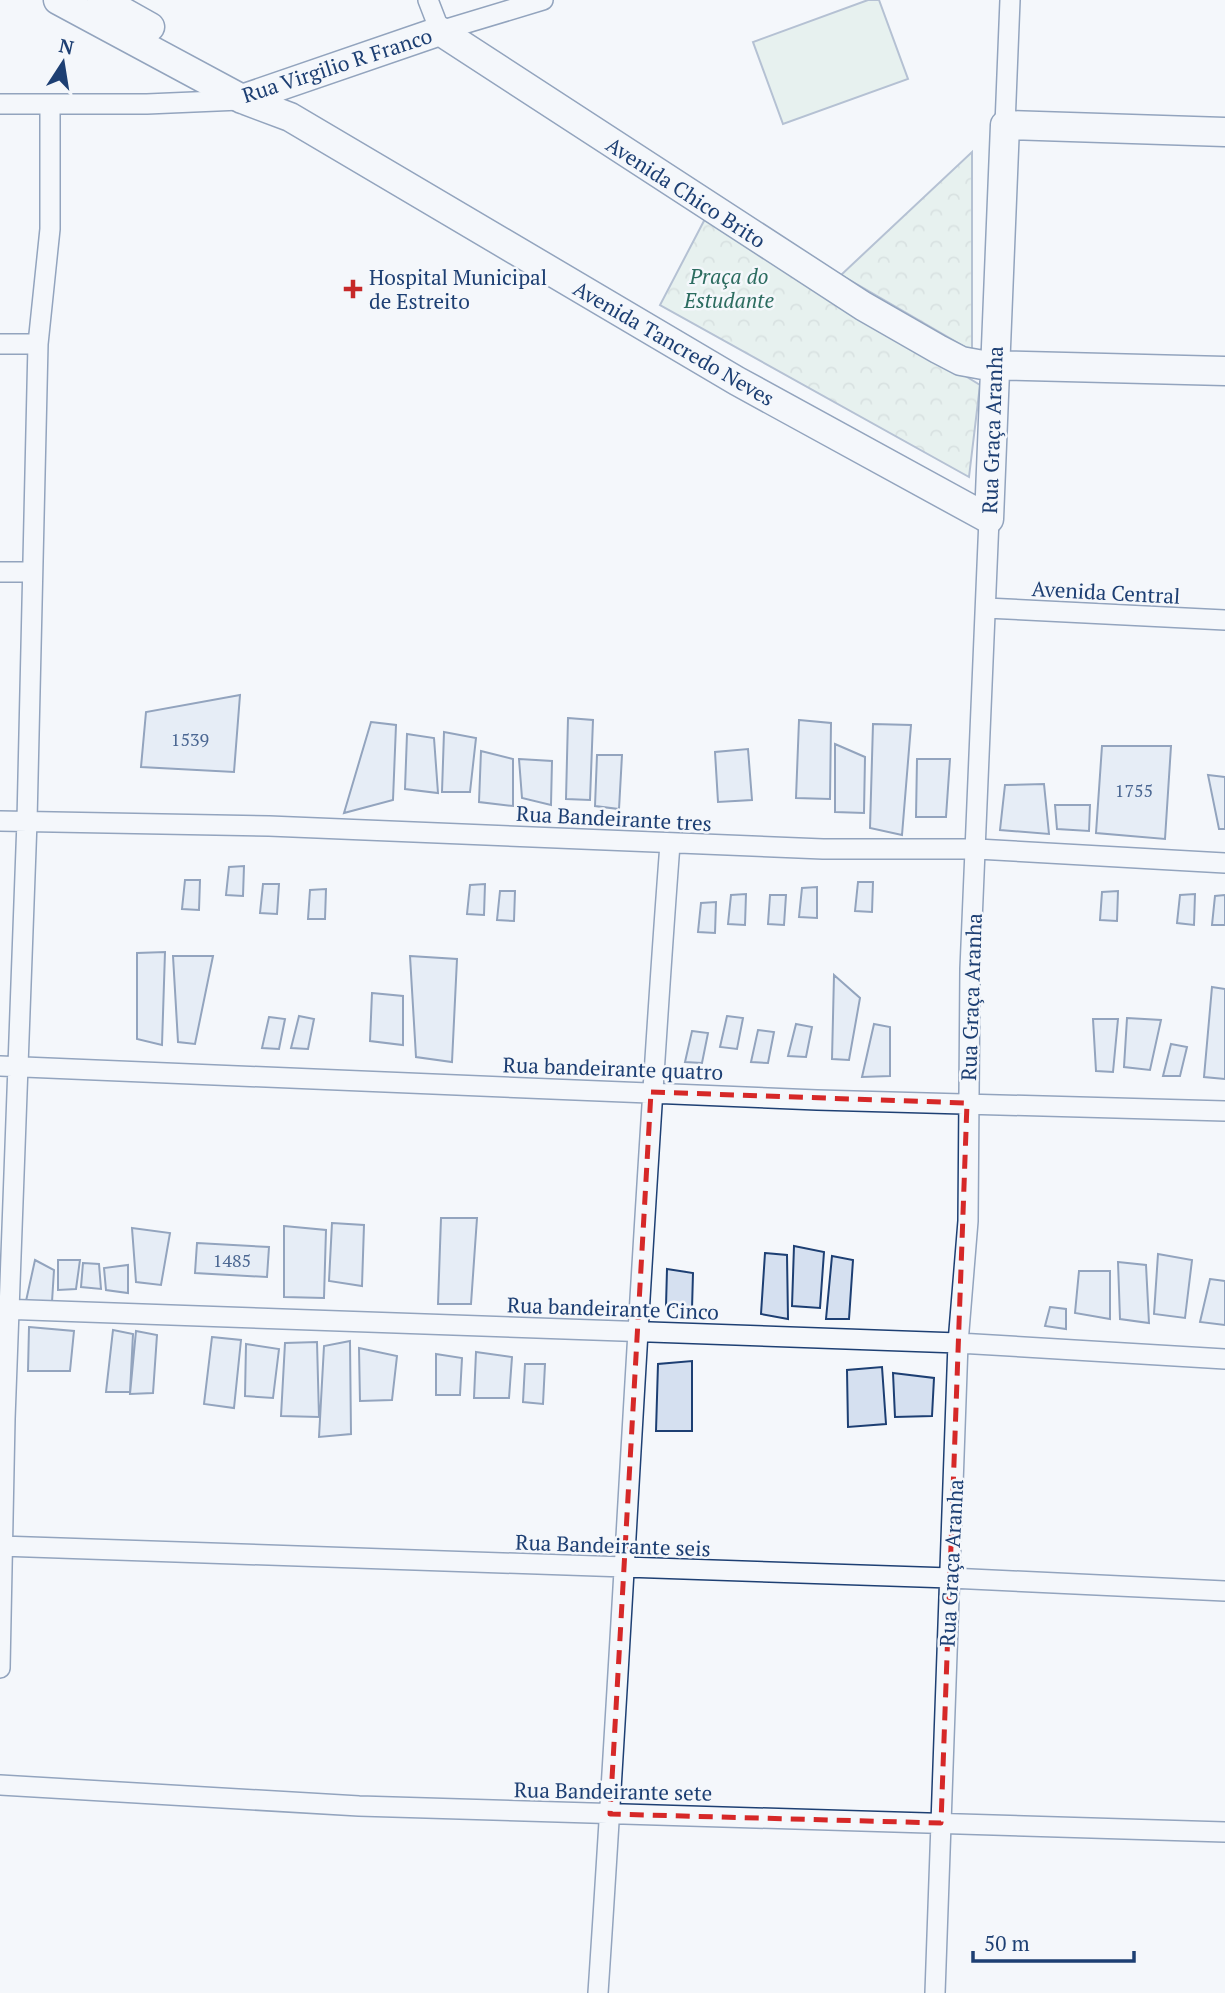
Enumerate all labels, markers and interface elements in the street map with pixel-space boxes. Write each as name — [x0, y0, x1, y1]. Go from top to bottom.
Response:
street label: Rua Virgilio R Franco — [238, 21, 436, 109]
north arrow — [28, 28, 98, 98]
text: N — [57, 32, 77, 60]
street label: Avenida Chico Brito — [601, 130, 771, 254]
park label: Praça do Estudante — [683, 262, 774, 314]
place label: Hospital Municipal de Estreito — [369, 263, 547, 315]
street label: Avenida Tancredo Neves — [568, 274, 780, 412]
marker: Hospital Municipal de Estreito — [343, 279, 363, 299]
street label: Rua Graça Aranha — [975, 345, 1009, 514]
street label: Avenida Central — [1031, 574, 1181, 610]
house number: 1539 — [171, 727, 209, 751]
house number: 1755 — [1115, 778, 1153, 802]
street label: Rua Bandeirante tres — [516, 799, 712, 837]
street label: Rua Graça Aranha — [954, 912, 988, 1081]
street label: Rua bandeirante quatro — [502, 1050, 724, 1086]
house number: 1485 — [213, 1248, 251, 1272]
street label: Rua bandeirante Cinco — [506, 1290, 720, 1326]
street label: Rua Graça Aranha — [933, 1478, 969, 1648]
street label: Rua Bandeirante seis — [515, 1528, 711, 1562]
street label: Rua Bandeirante sete — [514, 1775, 712, 1807]
scale bar — [973, 1920, 1134, 1964]
text: 50 m — [984, 1929, 1030, 1957]

